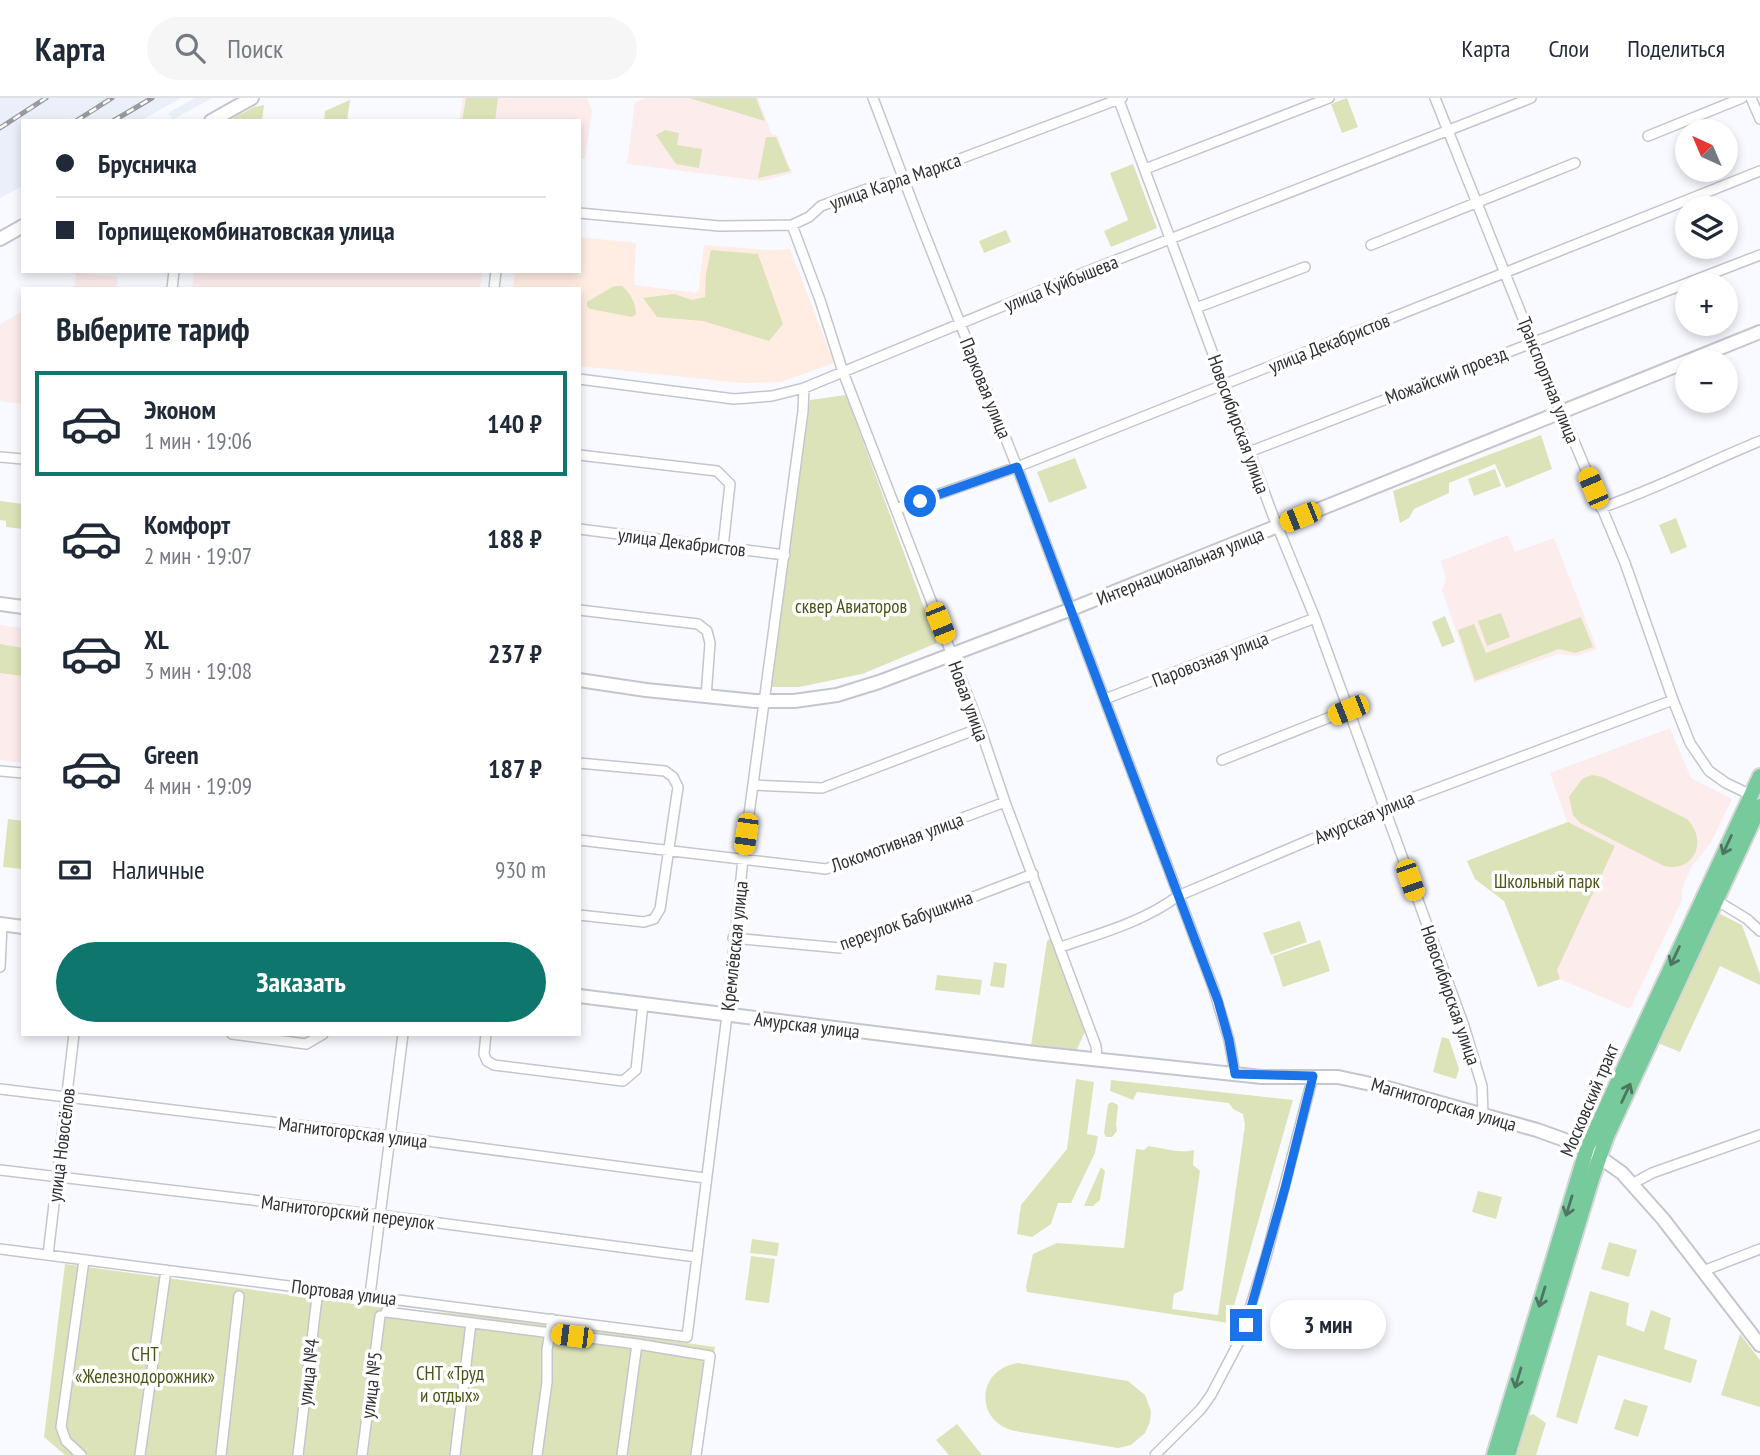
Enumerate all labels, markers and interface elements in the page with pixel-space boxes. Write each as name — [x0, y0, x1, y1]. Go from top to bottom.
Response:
search box — [147, 17, 637, 80]
text: Карта — [35, 27, 105, 70]
icon: search — [171, 29, 209, 67]
text: Поиск — [227, 32, 283, 65]
text: Карта — [1462, 33, 1510, 64]
text: Слои — [1548, 33, 1589, 64]
text: Поделиться — [1627, 33, 1725, 64]
north arrow — [1675, 119, 1738, 182]
map controls — [1675, 119, 1738, 413]
text: Брусничка — [98, 147, 197, 180]
street label: улица Карла Маркса — [826, 147, 964, 215]
button: layers — [1675, 196, 1738, 259]
text: Горпищекомбинатовская улица — [98, 214, 395, 247]
street label: улица Куйбышева — [1001, 249, 1121, 317]
button: + — [1675, 273, 1738, 336]
text: Выберите тариф — [56, 308, 250, 350]
street label: улица Декабристов — [1265, 308, 1393, 378]
street label: Транспортная улица — [1513, 313, 1585, 447]
street label: Парковая улица — [955, 334, 1017, 442]
street label: Можайский проезд — [1382, 341, 1511, 409]
button: − — [1675, 350, 1738, 413]
street label: Новосибирская улица — [1203, 351, 1275, 497]
icon: car — [60, 392, 123, 455]
text: Эконом — [144, 393, 216, 426]
text: 140 ₽ — [487, 407, 542, 440]
text: 1 мин · 19:06 — [144, 426, 252, 455]
car — [1576, 465, 1611, 511]
route start — [904, 485, 936, 517]
car — [1277, 499, 1324, 535]
icon: car — [60, 507, 123, 570]
text: Комфорт — [144, 508, 230, 541]
street label: Интернациональная улица — [1093, 521, 1267, 611]
text: 188 ₽ — [487, 522, 542, 555]
street label: улица Декабристов — [617, 522, 747, 562]
text: 2 мин · 19:07 — [144, 541, 252, 570]
park label: сквер Авиаторов — [795, 594, 907, 618]
car — [923, 600, 958, 646]
icon: car — [60, 622, 123, 685]
text: XL — [144, 623, 169, 656]
street label: Паровозная улица — [1148, 626, 1272, 692]
text: 237 ₽ — [488, 637, 542, 670]
text: 3 мин · 19:08 — [144, 656, 252, 685]
street label: Новая улица — [943, 657, 995, 745]
car — [1325, 692, 1372, 728]
icon: car — [60, 737, 123, 800]
text: Green — [144, 738, 199, 771]
text: 187 ₽ — [488, 752, 542, 785]
text: 4 мин · 19:09 — [144, 771, 252, 800]
street label: Амурская улица — [1310, 785, 1418, 849]
street label: Локомотивная улица — [827, 807, 967, 877]
car — [733, 812, 760, 856]
one-way arrow — [1720, 834, 1734, 855]
icon: cash — [56, 851, 94, 889]
text: Наличные — [112, 853, 205, 886]
text: 930 m — [495, 855, 546, 884]
car — [1394, 857, 1427, 903]
park label: Школьный парк — [1494, 869, 1601, 893]
street label: Кремлёвская улица — [715, 880, 753, 1012]
street label: переулок Бабушкина — [836, 885, 976, 955]
street label: Новосибирская улица — [1416, 922, 1486, 1068]
button: Заказать — [56, 942, 546, 1022]
one-way arrow — [1668, 945, 1681, 967]
street label: Амурская улица — [753, 1007, 861, 1043]
street label: Московский тракт — [1554, 1039, 1624, 1160]
street label: Магнитогорская улица — [1369, 1072, 1519, 1136]
one-way arrow — [1620, 1083, 1633, 1104]
street label: улица Новосёлов — [42, 1087, 80, 1203]
street label: Магнитогорская улица — [277, 1111, 429, 1153]
street label: Магнитогорский переулок — [260, 1189, 437, 1235]
one-way arrow — [1562, 1195, 1575, 1217]
street label: Портовая улица — [290, 1274, 398, 1310]
one-way arrow — [1535, 1285, 1548, 1307]
callout: 3 мин — [1270, 1300, 1386, 1350]
route end — [1230, 1309, 1262, 1341]
text: 3 мин — [1303, 1310, 1353, 1339]
car — [550, 1323, 595, 1349]
street label: улица №4 — [292, 1337, 324, 1407]
park label: СНТ «Железнодорожник» — [75, 1342, 215, 1388]
street label: улица №5 — [355, 1350, 387, 1420]
park label: СНТ «Труд и отдых» — [416, 1361, 485, 1407]
one-way arrow — [1510, 1367, 1523, 1389]

